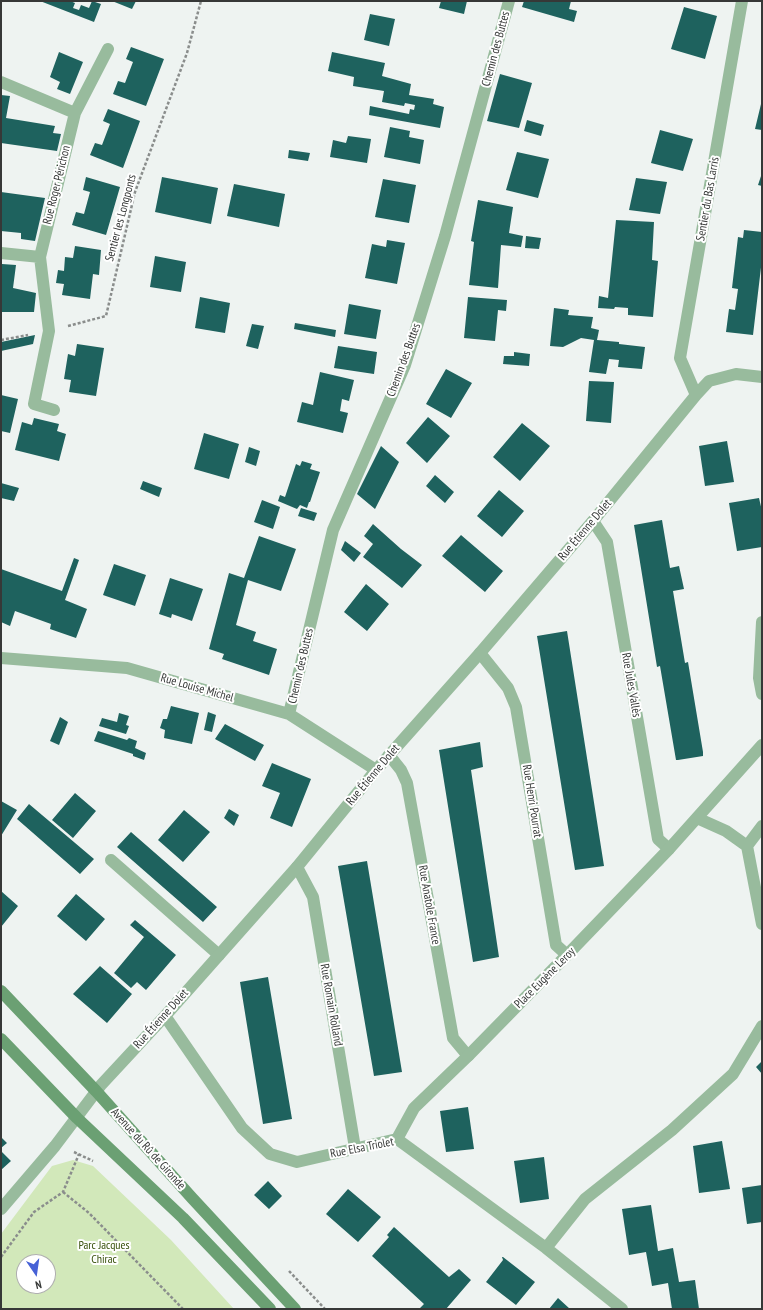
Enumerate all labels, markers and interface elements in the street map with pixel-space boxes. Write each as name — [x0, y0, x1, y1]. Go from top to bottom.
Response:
street label: Chemin des Buttes — [479, 10, 513, 88]
street label: Rue Roger Périchon — [40, 144, 74, 226]
street label: Sentier du Bas Larris — [694, 156, 722, 242]
street label: Sentier les Longponts — [102, 173, 140, 263]
street label: Chemin des Buttes — [384, 321, 424, 399]
street label: Rue Étienne Dolet — [555, 497, 615, 563]
street label: Chemin des Buttes — [285, 627, 317, 705]
street label: Rue Jules Vallès — [618, 652, 644, 718]
street label: Rue Louise Michel — [159, 671, 235, 705]
street label: Rue Étienne Dolet — [343, 742, 403, 808]
street label: Rue Henri Pourrat — [519, 763, 545, 839]
street label: Rue Anatole France — [415, 864, 443, 946]
street label: Place Eugène Leroy — [512, 945, 578, 1011]
street label: Rue Romain Rolland — [317, 963, 345, 1047]
street label: Rue Étienne Dolet — [131, 986, 191, 1052]
street label: Avenue du Rû de Gironde — [108, 1105, 188, 1193]
street label: Rue Elsa Triolet — [329, 1135, 395, 1161]
park label: Parc Jacques Chirac — [78, 1239, 130, 1267]
north arrow — [16, 1254, 56, 1294]
text: N — [34, 1277, 43, 1292]

